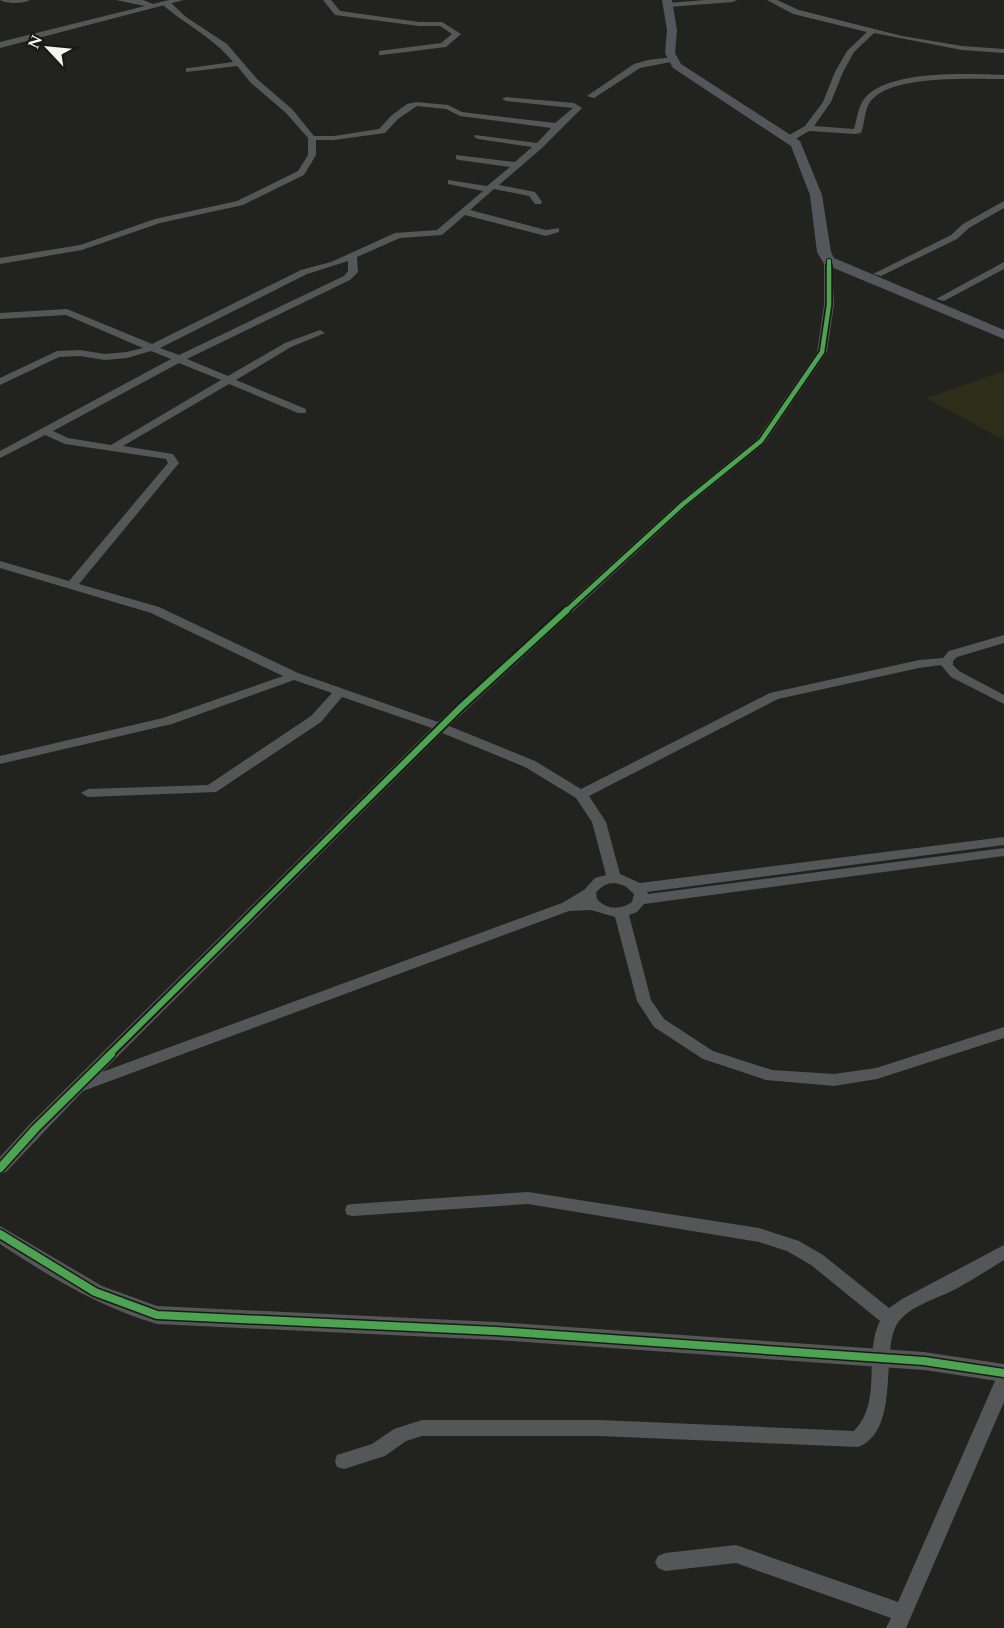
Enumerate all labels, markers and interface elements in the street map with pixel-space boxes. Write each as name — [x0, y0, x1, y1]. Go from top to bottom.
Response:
north arrow — [18, 18, 78, 78]
text: N — [22, 31, 49, 53]

